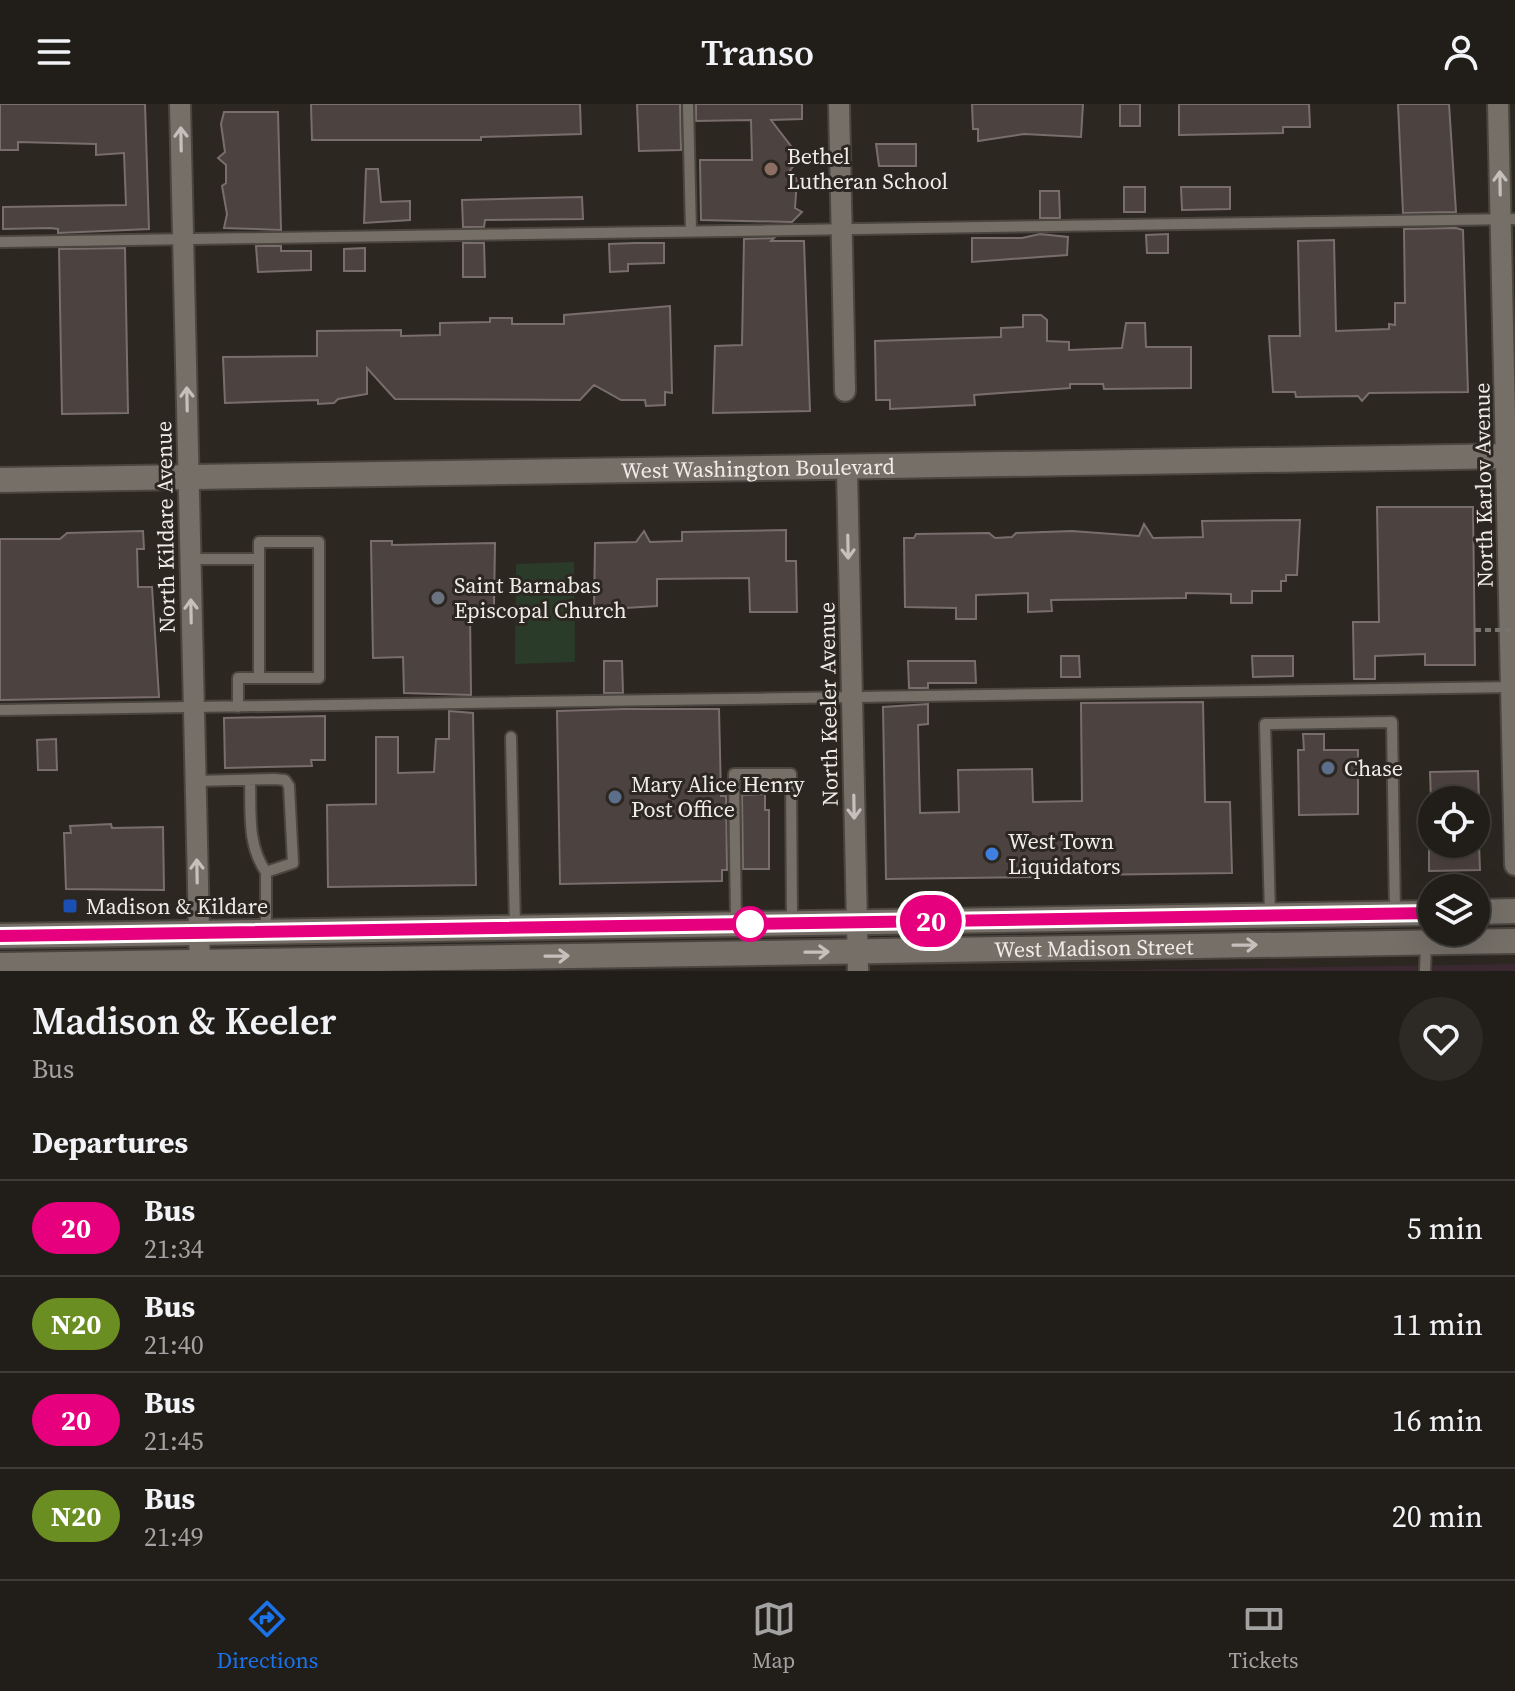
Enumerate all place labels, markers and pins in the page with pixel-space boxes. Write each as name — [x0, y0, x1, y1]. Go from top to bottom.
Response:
place label: Bethel Lutheran School — [787, 141, 948, 196]
marker: Bethel Lutheran School — [762, 160, 780, 178]
place label: Saint Barnabas Episcopal Church — [454, 570, 627, 625]
marker: Saint Barnabas Episcopal Church — [429, 589, 447, 607]
place label: Chase — [1344, 753, 1403, 783]
marker: Chase — [1319, 759, 1337, 777]
place label: Mary Alice Henry Post Office — [631, 769, 805, 824]
marker: Mary Alice Henry Post Office — [606, 788, 624, 806]
place label: West Town Liquidators — [1008, 826, 1121, 881]
marker: West Town Liquidators — [983, 845, 1001, 863]
place label: Madison & Kildare — [86, 891, 268, 921]
marker: Madison & Kildare — [61, 897, 79, 915]
unlabelled marker — [733, 907, 767, 941]

